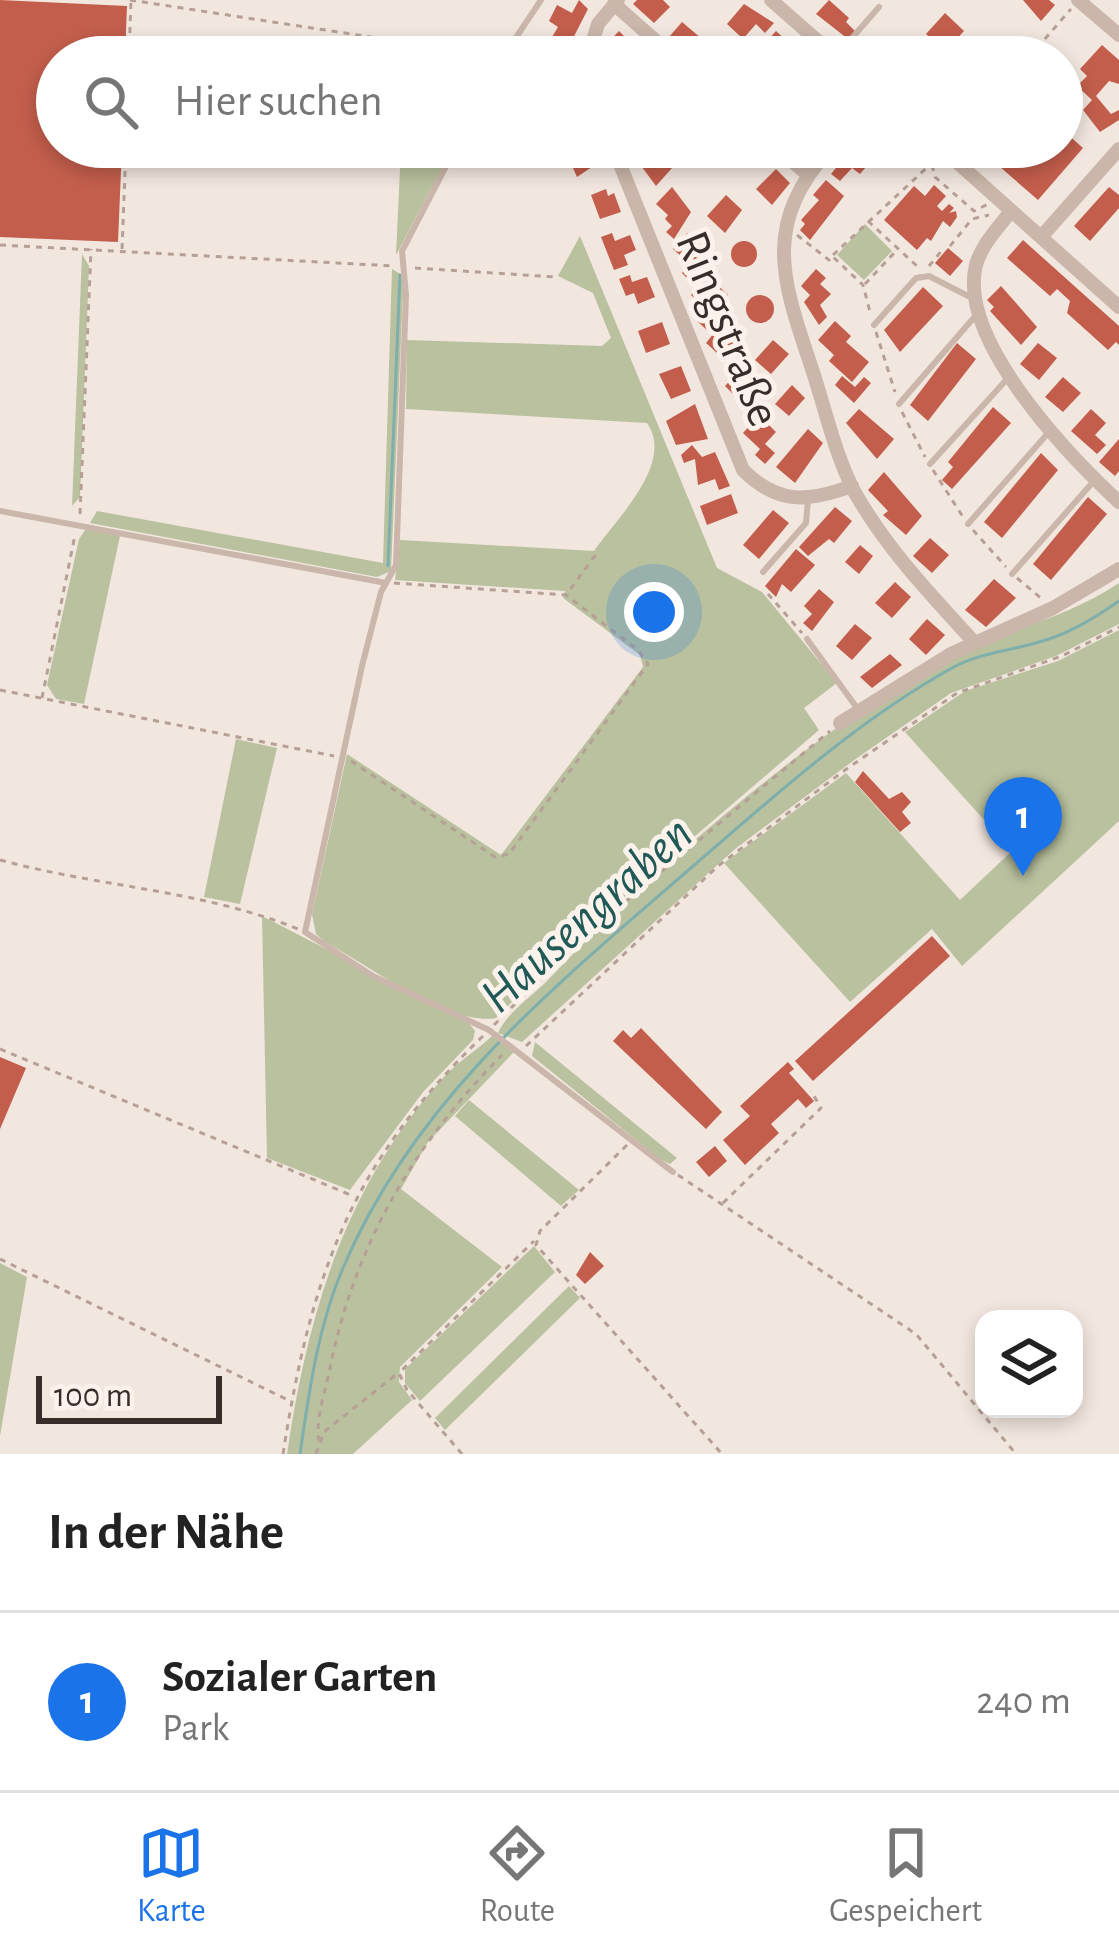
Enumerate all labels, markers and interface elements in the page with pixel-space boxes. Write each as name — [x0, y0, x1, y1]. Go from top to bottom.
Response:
search box — [36, 36, 1083, 168]
icon: search — [78, 69, 144, 135]
text: Hier suchen — [174, 79, 383, 124]
street label: Ringstraße — [666, 225, 788, 433]
your location — [624, 582, 684, 642]
pin: 1 — [984, 777, 1062, 876]
water label: Hausengraben — [471, 807, 703, 1023]
map controls — [975, 1310, 1083, 1418]
button: layers — [975, 1310, 1083, 1418]
scale bar — [36, 1370, 222, 1423]
text: 100 m — [54, 1380, 132, 1413]
text: In der Nähe — [48, 1507, 284, 1558]
text: Sozialer Garten — [162, 1655, 437, 1700]
text: 1 — [80, 1682, 94, 1721]
text: 240 m — [976, 1682, 1071, 1721]
text: Park — [162, 1709, 229, 1748]
tab: Karte — [137, 1820, 206, 1932]
tab: Route — [480, 1820, 555, 1932]
tab: Gespeichert — [829, 1820, 982, 1932]

